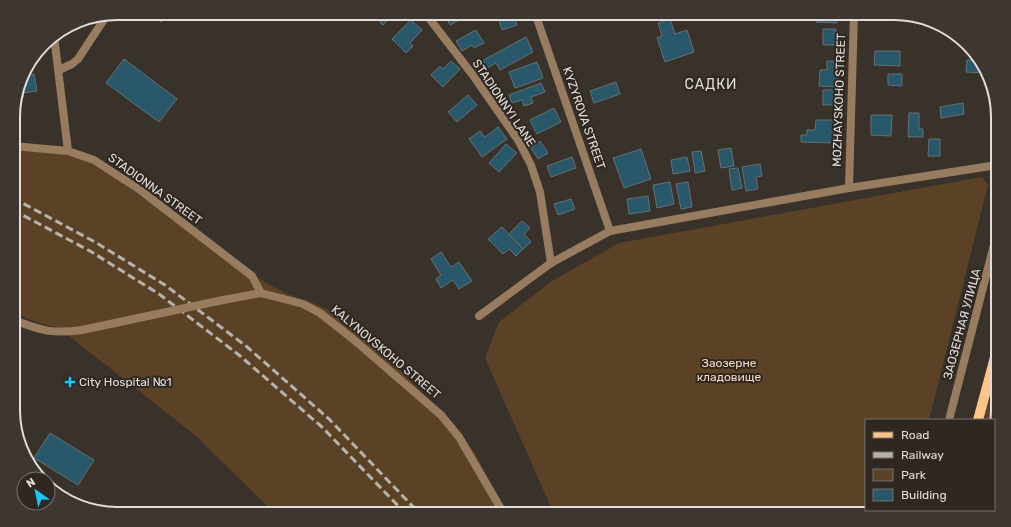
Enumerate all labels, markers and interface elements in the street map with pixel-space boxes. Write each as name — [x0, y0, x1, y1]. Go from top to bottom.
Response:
street label: MOZHAYSKOHO STREET — [830, 33, 848, 167]
street label: STADIONNYI LANE — [470, 57, 538, 149]
street label: KYZYROVA STREET — [560, 65, 608, 171]
district label: САДКИ — [685, 76, 737, 93]
street label: STADIONNA STREET — [106, 150, 205, 228]
street label: ЗАОЗЕРНАЯ УЛИЦА — [940, 267, 984, 381]
street label: KALYNOVSKOHO STREET — [329, 302, 443, 402]
park label: Заозерне кладовище — [697, 356, 762, 384]
place label: City Hospital №1 — [79, 375, 172, 389]
marker: City Hospital №1 — [64, 376, 76, 388]
legend — [865, 419, 995, 511]
text: Road — [901, 428, 929, 442]
text: Railway — [901, 448, 944, 462]
text: Park — [901, 468, 927, 482]
north arrow — [16, 471, 56, 511]
text: N — [24, 475, 38, 491]
text: Building — [901, 488, 947, 502]

